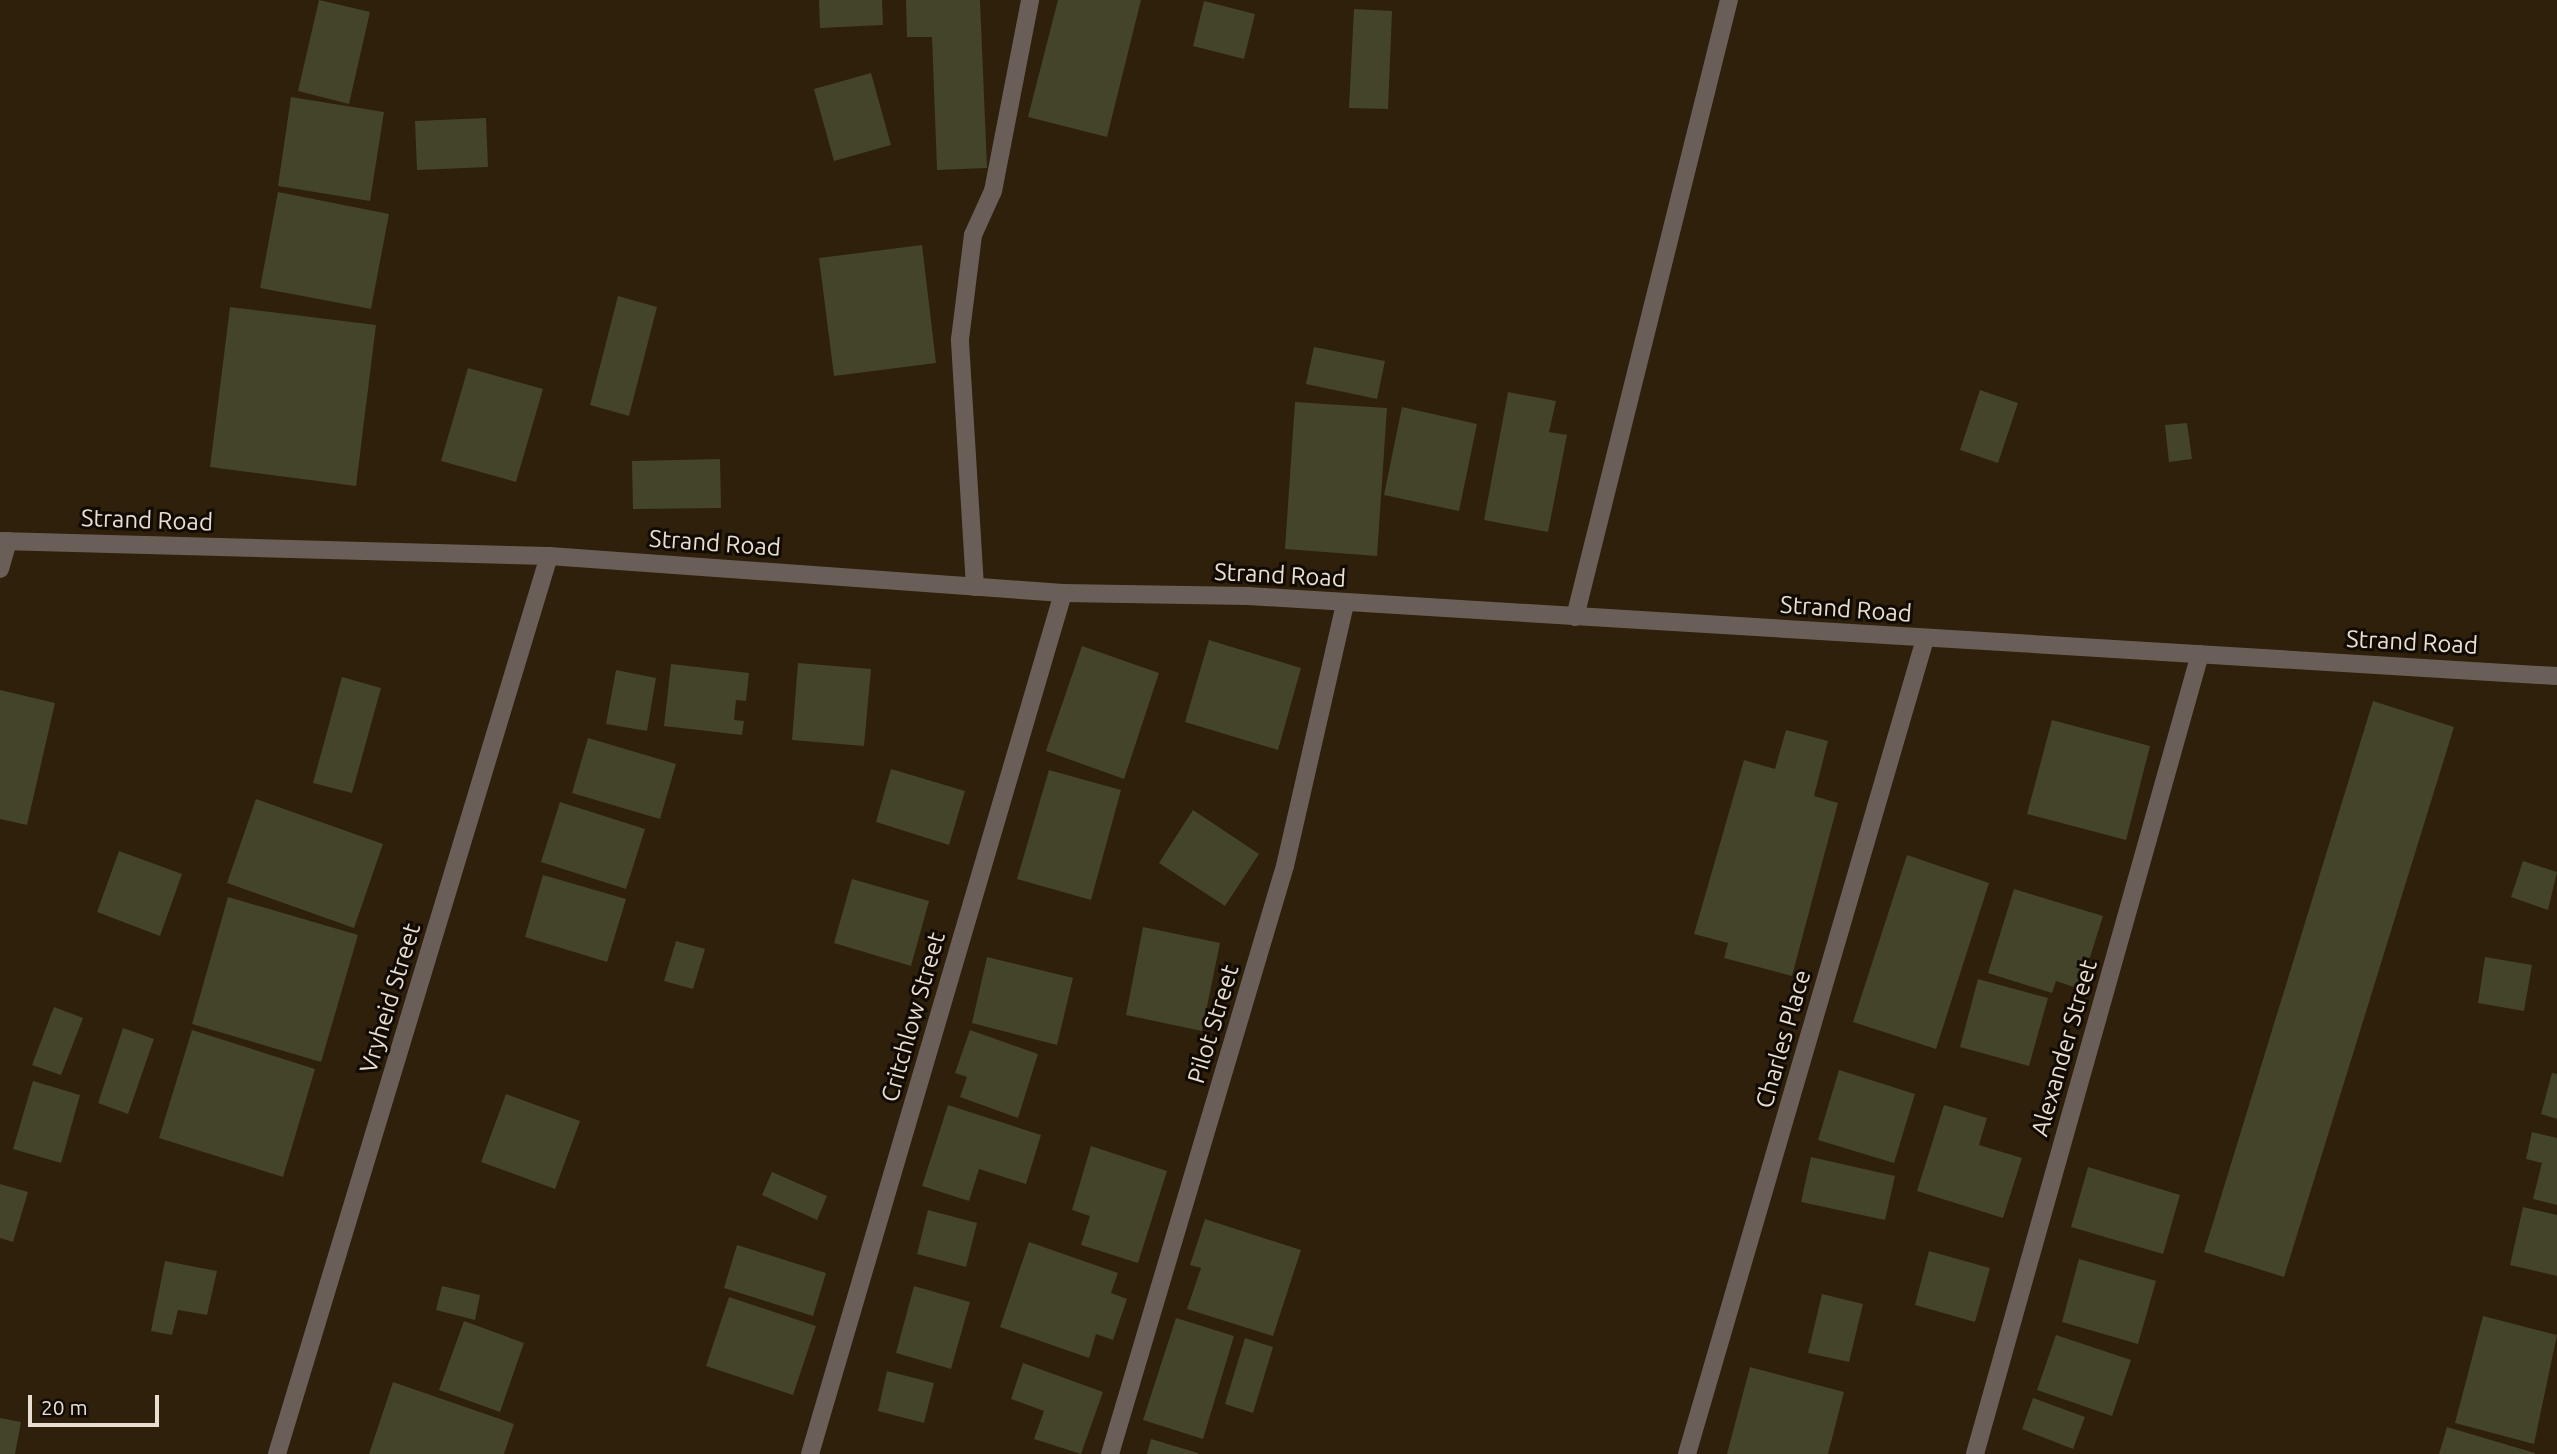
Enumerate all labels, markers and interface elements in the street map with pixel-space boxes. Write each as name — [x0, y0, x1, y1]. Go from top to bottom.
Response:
street label: Strand Road — [81, 503, 213, 537]
street label: Strand Road — [648, 524, 782, 562]
street label: Strand Road — [1213, 557, 1347, 593]
street label: Strand Road — [1779, 590, 1913, 628]
street label: Strand Road — [2345, 624, 2479, 660]
street label: Vryheid Street — [354, 920, 426, 1076]
street label: Critchlow Street — [875, 929, 951, 1105]
street label: Alexander Street — [2025, 957, 2103, 1139]
street label: Pilot Street — [1181, 961, 1245, 1087]
street label: Charles Place — [1749, 966, 1817, 1112]
scale bar — [32, 1380, 163, 1424]
text: 20 m — [41, 1395, 88, 1419]

